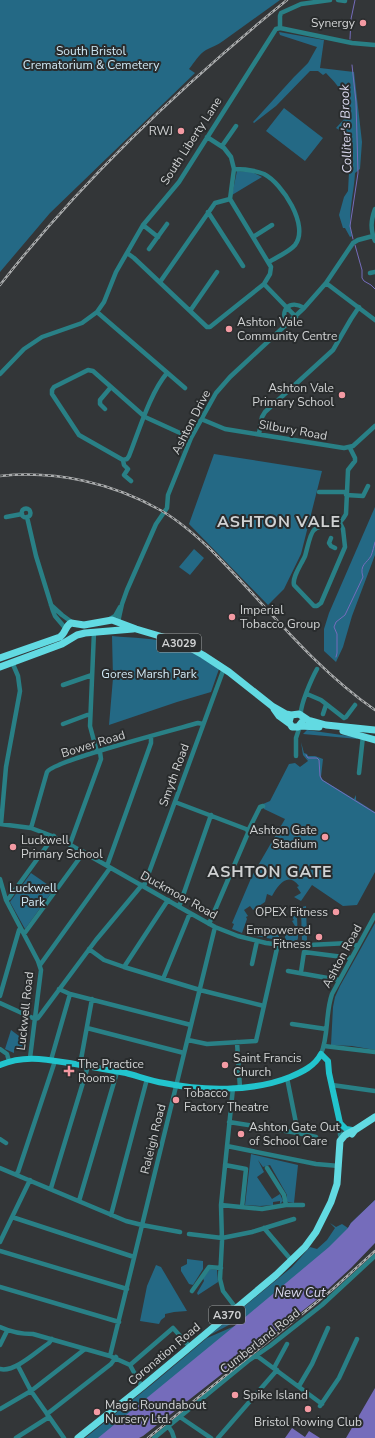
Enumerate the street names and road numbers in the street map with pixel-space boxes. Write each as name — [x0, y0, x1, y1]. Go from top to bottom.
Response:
street label: South Liberty Lane — [157, 94, 225, 188]
street label: Ashton Drive — [168, 387, 214, 457]
street label: Silbury Road — [257, 416, 329, 444]
road number: A3029 — [157, 634, 201, 652]
street label: Bower Road — [59, 727, 127, 761]
street label: Smyth Road — [155, 741, 193, 809]
street label: Duckmoor Road — [137, 867, 221, 923]
street label: Ashton Road — [319, 921, 365, 991]
street label: Luckwell Road — [13, 971, 37, 1051]
street label: Raleigh Road — [137, 1102, 169, 1176]
street label: Cumberland Road — [217, 1305, 303, 1377]
road number: A370 — [209, 1306, 245, 1324]
street label: Coronation Road — [124, 1319, 204, 1389]

